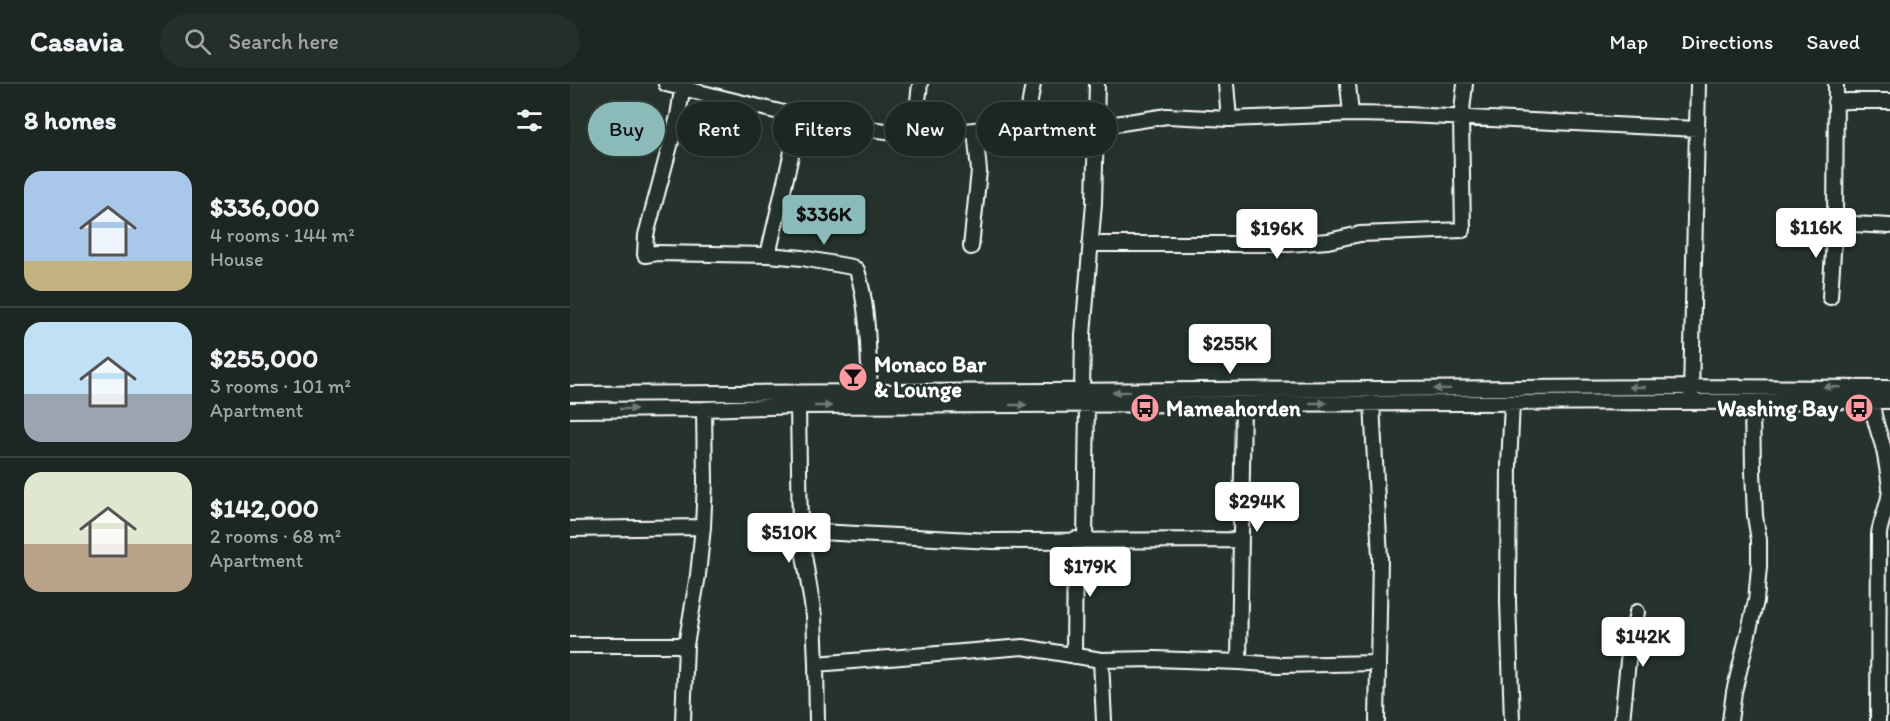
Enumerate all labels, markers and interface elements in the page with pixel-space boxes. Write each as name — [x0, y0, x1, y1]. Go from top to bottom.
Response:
search box — [160, 14, 580, 68]
text: Casavia — [30, 24, 124, 58]
icon: search — [181, 25, 214, 58]
text: Search here — [229, 28, 339, 55]
text: Map — [1610, 29, 1648, 54]
text: Directions — [1681, 29, 1773, 54]
text: Saved — [1806, 29, 1860, 54]
chip: Buy — [588, 102, 665, 156]
chip: Rent — [677, 102, 761, 156]
chip: Filters — [773, 102, 873, 156]
chip: New — [885, 102, 965, 156]
chip: Apartment — [977, 102, 1117, 156]
text: 8 homes — [24, 104, 116, 136]
icon: filters — [513, 104, 546, 137]
text: $336,000 — [210, 191, 320, 223]
icon: home — [72, 195, 144, 267]
pin: $336K — [782, 195, 866, 246]
text: $336K — [796, 202, 852, 226]
pin: $116K — [1774, 208, 1858, 259]
pin: $196K — [1235, 209, 1319, 260]
text: $116K — [1790, 215, 1842, 239]
text: $196K — [1250, 216, 1304, 240]
text: 4 rooms · 144 m² — [210, 223, 355, 247]
text: House — [210, 247, 264, 271]
pin: $255K — [1188, 324, 1272, 375]
text: $255K — [1203, 331, 1257, 355]
text: $255,000 — [210, 342, 318, 374]
icon: home — [72, 346, 144, 418]
place label: Monaco Bar & Lounge — [874, 351, 988, 403]
bar icon: Monaco Bar & Lounge — [837, 361, 869, 393]
text: 3 rooms · 101 m² — [210, 374, 351, 398]
one-way arrow — [1627, 382, 1646, 392]
one-way arrow — [1822, 383, 1841, 392]
one-way arrow — [1432, 384, 1451, 393]
one-way arrow — [1111, 387, 1130, 396]
bus stop icon: Mameahorden — [1129, 392, 1161, 424]
bus stop icon: Washing Bay — [1843, 392, 1875, 424]
place label: Mameahorden — [1166, 395, 1301, 422]
place label: Washing Bay — [1717, 395, 1839, 422]
text: Apartment — [210, 398, 303, 422]
one-way arrow — [1309, 399, 1328, 408]
one-way arrow — [1009, 400, 1028, 410]
one-way arrow — [814, 401, 833, 411]
one-way arrow — [619, 405, 638, 414]
pin: $294K — [1215, 482, 1299, 533]
text: $294K — [1229, 489, 1285, 513]
text: $142,000 — [210, 492, 319, 524]
icon: home — [72, 496, 144, 568]
pin: $510K — [747, 513, 831, 564]
text: $510K — [761, 520, 817, 544]
text: 2 rooms · 68 m² — [210, 524, 341, 548]
pin: $179K — [1048, 547, 1132, 598]
text: Apartment — [210, 548, 303, 572]
text: $179K — [1064, 554, 1116, 578]
pin: $142K — [1601, 617, 1685, 668]
text: $142K — [1616, 624, 1670, 648]

